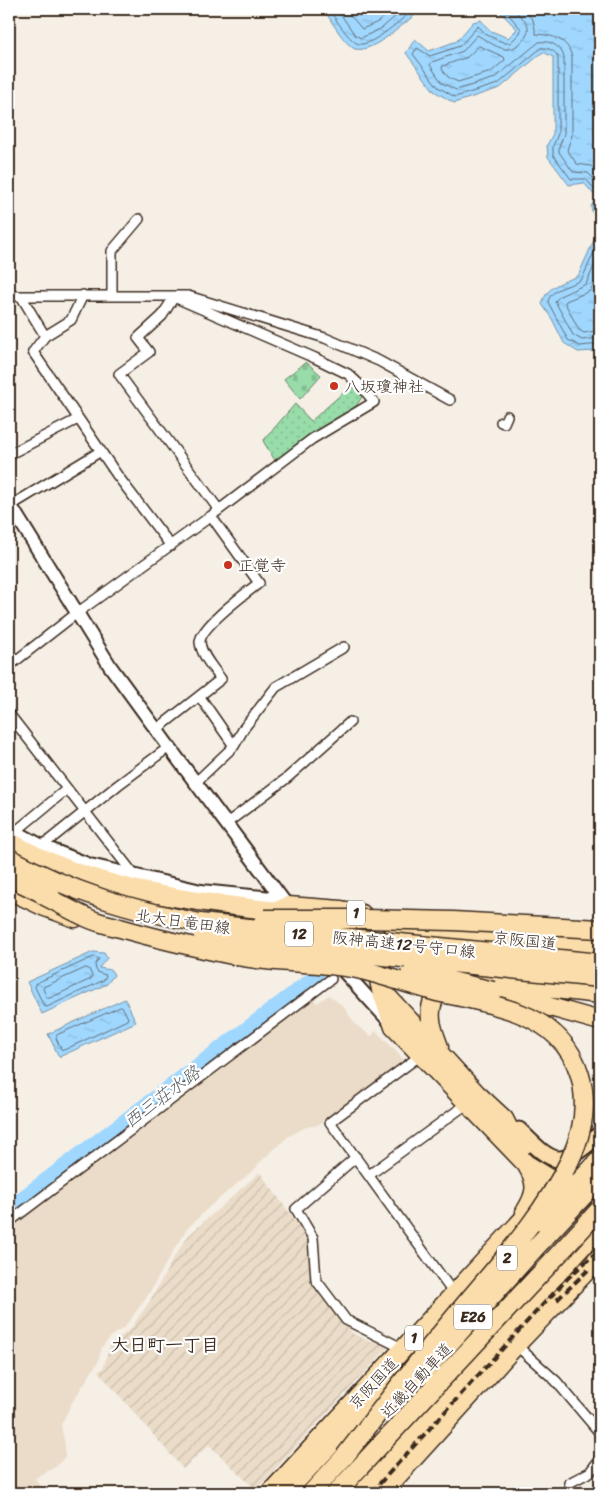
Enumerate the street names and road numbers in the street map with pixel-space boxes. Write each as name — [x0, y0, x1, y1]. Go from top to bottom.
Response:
street label: 北大日竜田線 — [133, 900, 232, 943]
road number: 1 — [347, 900, 365, 926]
road number: 12 — [285, 922, 313, 946]
street label: 阪神高速12号守口線 — [331, 923, 477, 966]
street label: 京阪国道 — [492, 923, 558, 958]
road number: 2 — [497, 1246, 517, 1270]
road number: E26 — [454, 1304, 492, 1330]
road number: 1 — [405, 1326, 423, 1350]
street label: 近畿自動車道 — [373, 1335, 460, 1425]
street label: 京阪国道 — [341, 1350, 406, 1417]

